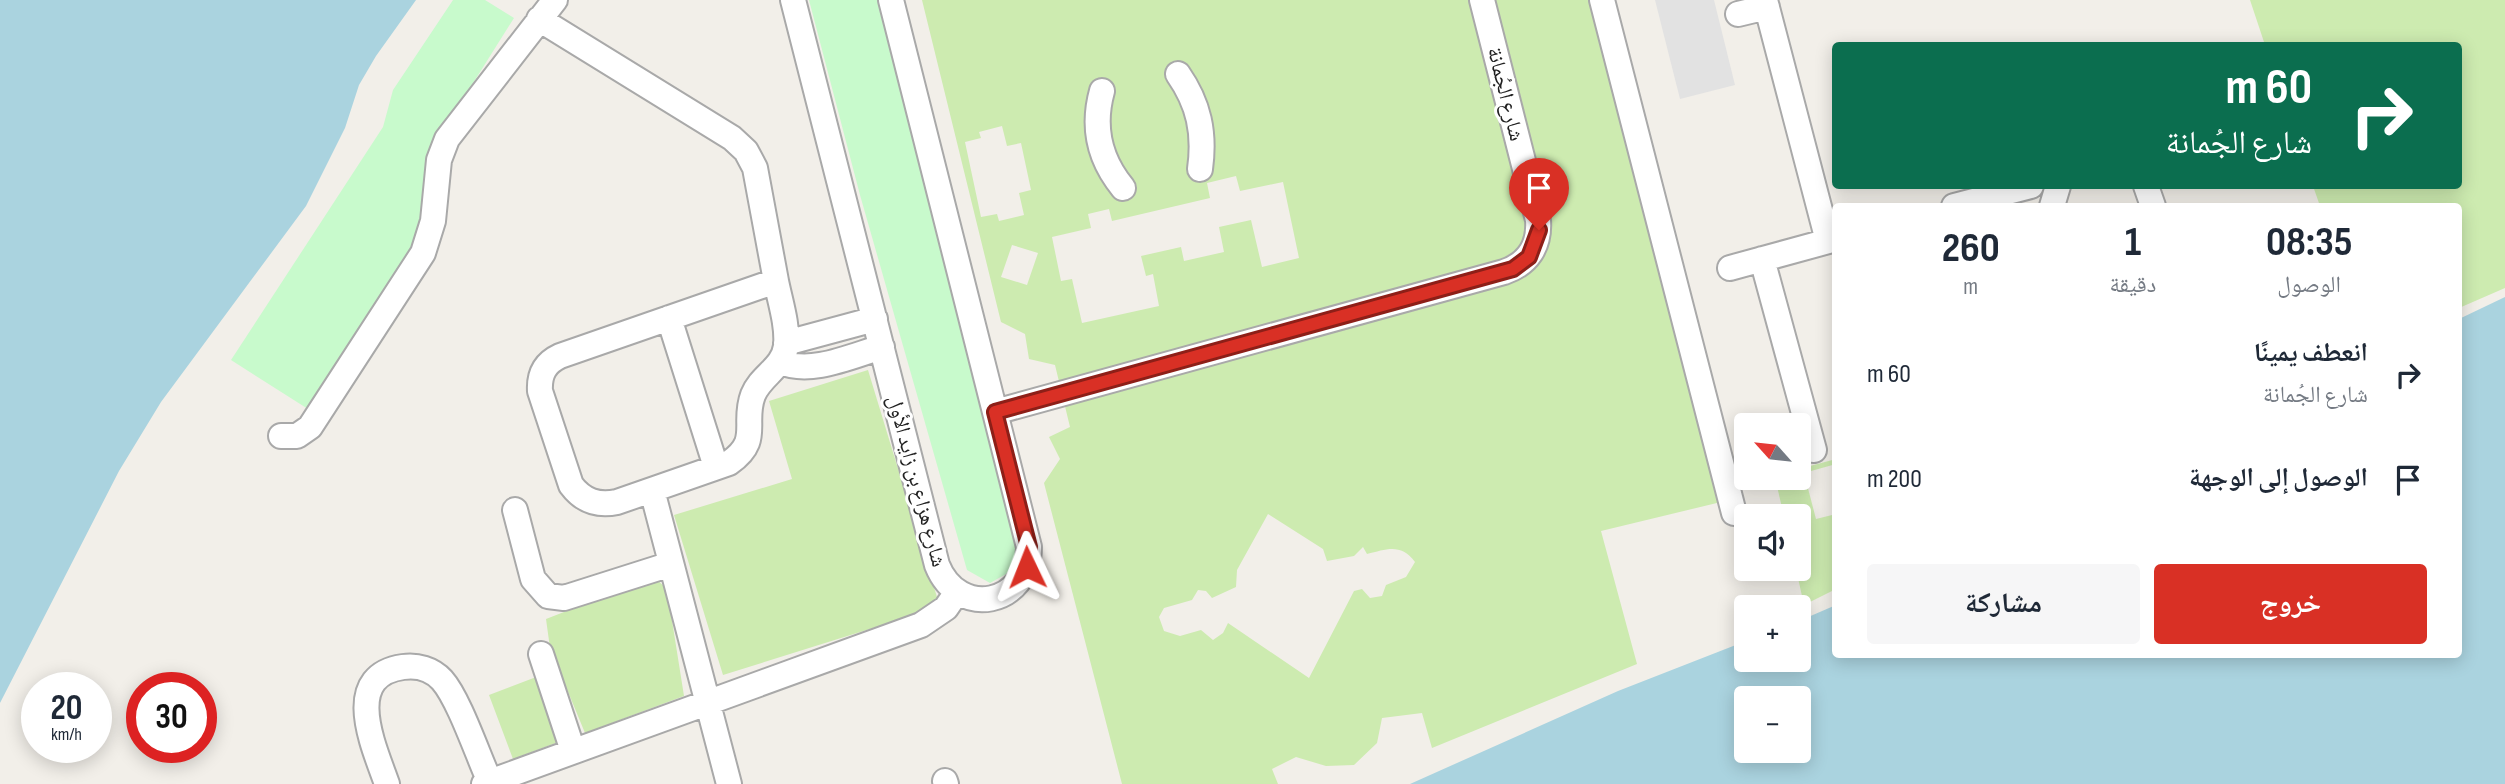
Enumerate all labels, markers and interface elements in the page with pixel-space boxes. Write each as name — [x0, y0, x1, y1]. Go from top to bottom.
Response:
street label: شارع الجُمانة — [1482, 45, 1529, 144]
text: 60 m — [2225, 59, 2312, 118]
icon: right — [2336, 70, 2427, 161]
text: شارع الجُمانة — [2166, 124, 2312, 163]
pin — [1509, 158, 1569, 230]
icon: arrive — [1520, 169, 1558, 207]
text: 1 — [2125, 217, 2141, 268]
text: 08:35 — [2266, 217, 2352, 268]
text: 260 — [1942, 223, 2000, 274]
text: دقيقة — [2109, 271, 2156, 299]
text: الوصول — [2277, 271, 2341, 299]
text: m — [1963, 273, 1978, 301]
text: انعطف يمينًا — [2254, 338, 2368, 369]
icon: right — [2389, 356, 2427, 394]
text: 60 m — [1867, 359, 1911, 390]
text: شارع الجُمانة — [2263, 381, 2368, 409]
street label: شارع هزاع بن زايد الأول — [882, 393, 951, 570]
north arrow — [1734, 413, 1811, 490]
map controls — [1734, 413, 1811, 763]
icon: arrive — [2389, 461, 2427, 499]
text: الوصول إلى الوجهة — [2189, 463, 2368, 494]
text: 200 m — [1867, 464, 1922, 495]
button: sound — [1734, 504, 1811, 581]
position arrow — [990, 530, 1064, 604]
button: مشاركة — [1867, 564, 2140, 644]
button: خروج — [2154, 564, 2427, 644]
button: + — [1734, 595, 1811, 672]
speed limit sign: 30 — [126, 672, 217, 763]
button: − — [1734, 686, 1811, 763]
text: 20 — [51, 687, 83, 730]
text: km/h — [51, 724, 82, 745]

